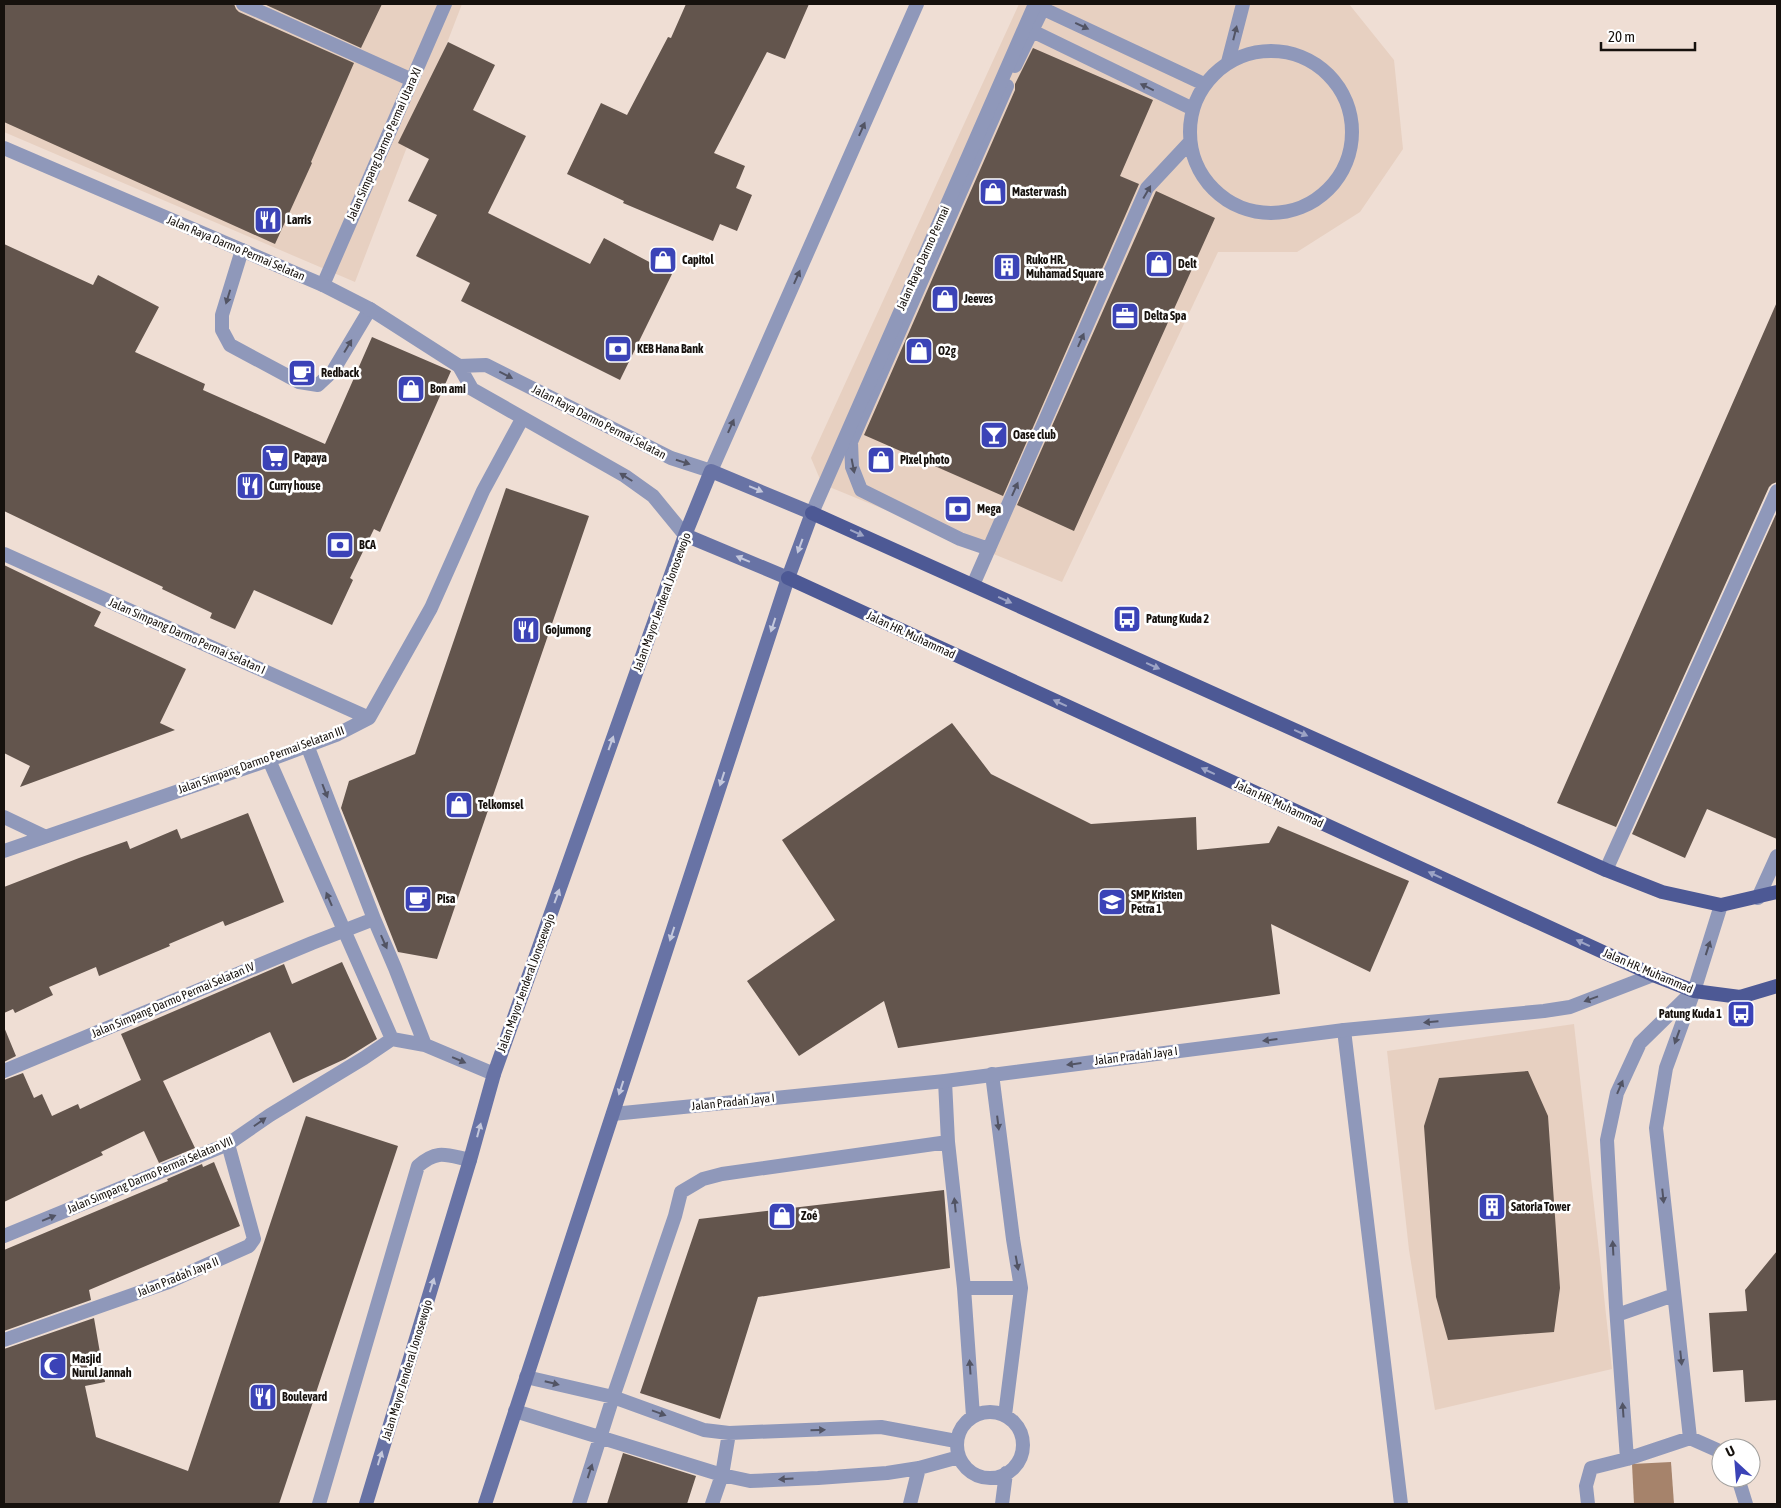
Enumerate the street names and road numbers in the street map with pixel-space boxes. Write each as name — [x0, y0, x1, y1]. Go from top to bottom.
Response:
street label: Jalan Simpang Darmo Permai Utara XI — [344, 65, 424, 223]
street label: Jalan Raya Darmo Permai — [894, 204, 952, 312]
street label: Jalan Raya Darmo Permai Selatan — [165, 213, 307, 283]
street label: Jalan Raya Darmo Permai Selatan — [530, 382, 668, 462]
street label: Jalan Mayor Jenderal Jonosewojo — [630, 530, 694, 673]
street label: Jalan Simpang Darmo Permai Selatan I — [107, 595, 267, 677]
street label: Jalan HR. Muhammad — [864, 608, 958, 662]
street label: Jalan Simpang Darmo Permai Selatan III — [176, 723, 346, 797]
street label: Jalan HR. Muhammad — [1232, 777, 1326, 831]
street label: Jalan Mayor Jenderal Jonosewojo — [494, 911, 558, 1054]
street label: Jalan HR. Muhammad — [1601, 946, 1695, 996]
street label: Jalan Simpang Darmo Permai Selatan IV — [89, 959, 257, 1041]
street label: Jalan Pradah Jaya I — [1094, 1044, 1178, 1068]
street label: Jalan Pradah Jaya I — [691, 1091, 775, 1113]
street label: Jalan Simpang Darmo Permai Selatan VII — [65, 1134, 235, 1216]
street label: Jalan Pradah Jaya II — [135, 1254, 221, 1300]
street label: Jalan Mayor Jenderal Jonosewojo — [379, 1298, 435, 1442]

